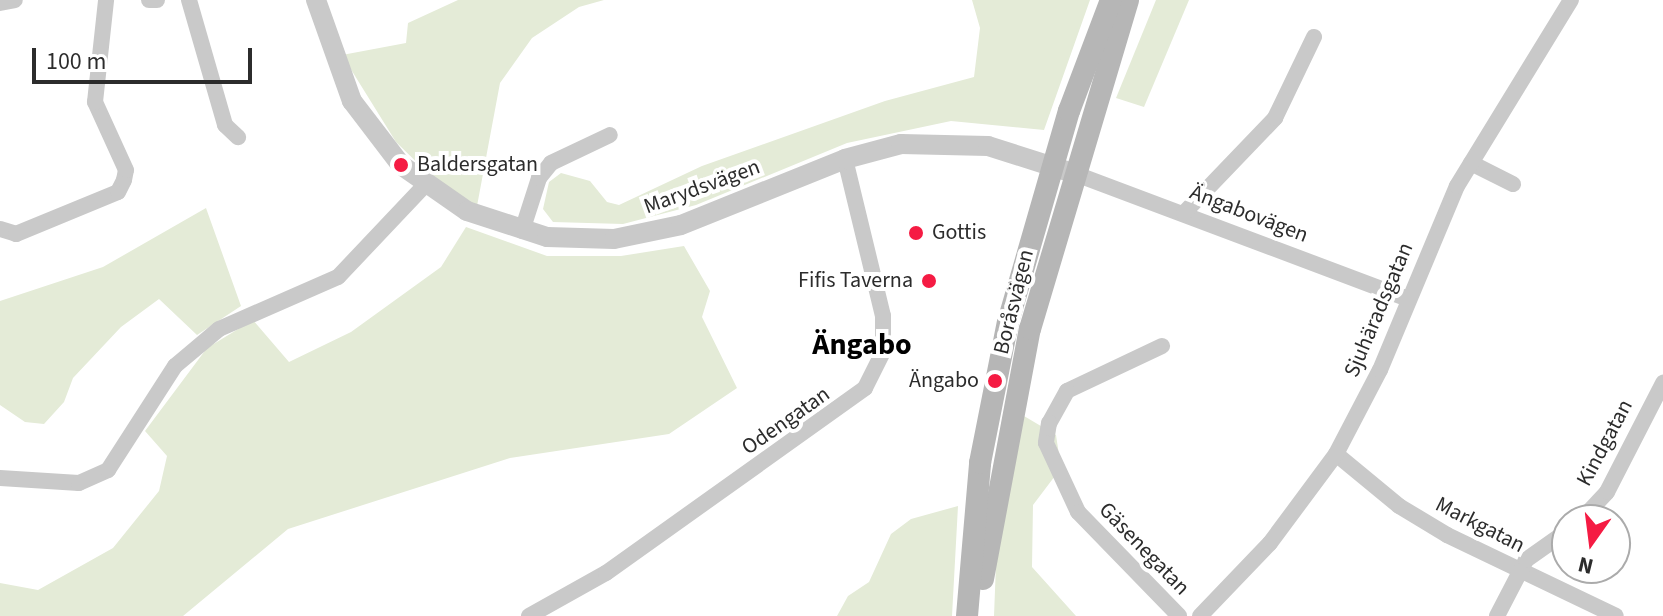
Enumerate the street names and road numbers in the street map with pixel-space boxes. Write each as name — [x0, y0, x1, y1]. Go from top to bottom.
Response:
street label: Marydsvägen — [640, 154, 764, 220]
street label: Ängabovägen — [1186, 179, 1312, 249]
street label: Sjuhäradsgatan — [1339, 239, 1419, 381]
street label: Boråsvägen — [988, 247, 1040, 357]
street label: Odengatan — [737, 381, 835, 461]
street label: Kindgatan — [1571, 395, 1639, 491]
street label: Markgatan — [1431, 491, 1529, 559]
street label: Gäsenegatan — [1093, 497, 1195, 601]

